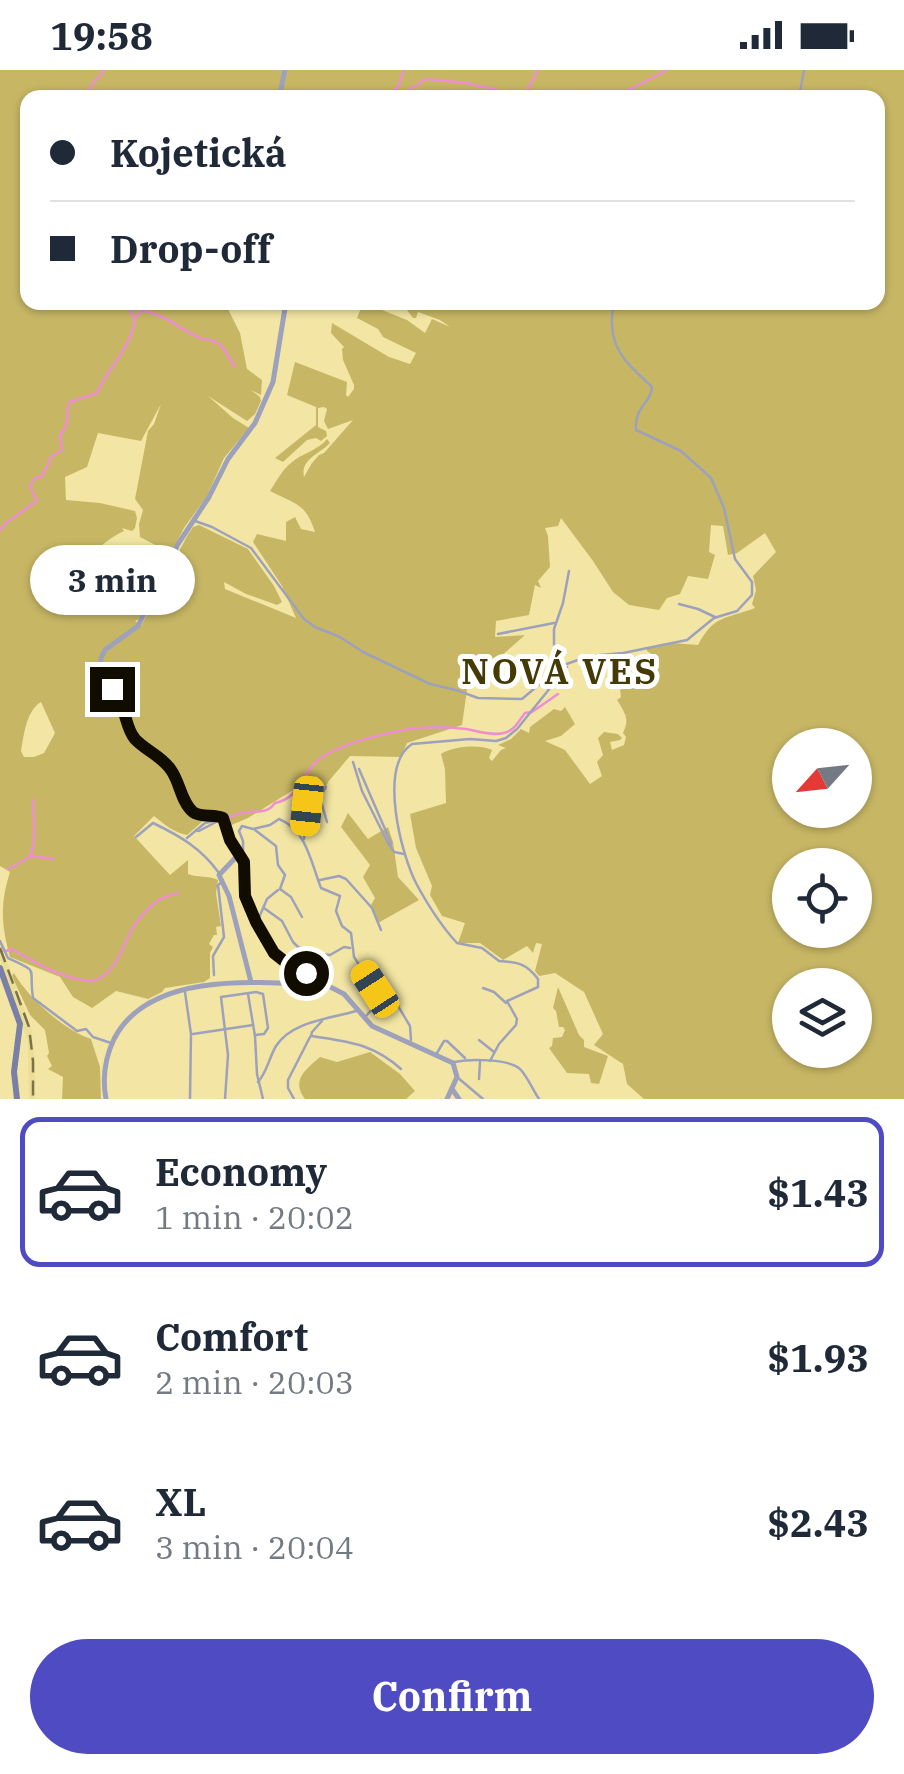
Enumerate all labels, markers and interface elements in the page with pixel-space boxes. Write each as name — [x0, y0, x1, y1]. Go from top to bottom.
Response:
text: 19:58 — [50, 11, 153, 60]
text: Kojetická — [110, 128, 287, 177]
text: Drop-off — [110, 224, 272, 273]
callout: 3 min — [29, 544, 194, 614]
text: 3 min — [68, 559, 157, 601]
district label: NOVÁ VES — [461, 648, 659, 694]
route end — [90, 667, 135, 712]
north arrow — [772, 728, 872, 828]
map controls — [772, 728, 872, 1068]
car — [289, 775, 325, 837]
button: locate — [772, 848, 872, 948]
route start — [284, 951, 329, 996]
car — [346, 956, 404, 1022]
button: layers — [772, 968, 872, 1068]
icon: car — [35, 1147, 125, 1237]
text: Economy — [155, 1147, 327, 1196]
text: $1.43 — [767, 1168, 869, 1217]
text: 1 min · 20:02 — [155, 1196, 354, 1238]
icon: car — [35, 1312, 125, 1402]
text: Comfort — [155, 1312, 308, 1361]
text: $1.93 — [767, 1333, 869, 1382]
text: 2 min · 20:03 — [155, 1361, 354, 1403]
icon: car — [35, 1477, 125, 1567]
text: XL — [155, 1477, 206, 1526]
text: $2.43 — [767, 1498, 869, 1547]
text: 3 min · 20:04 — [155, 1526, 354, 1568]
button: Confirm — [30, 1639, 874, 1754]

